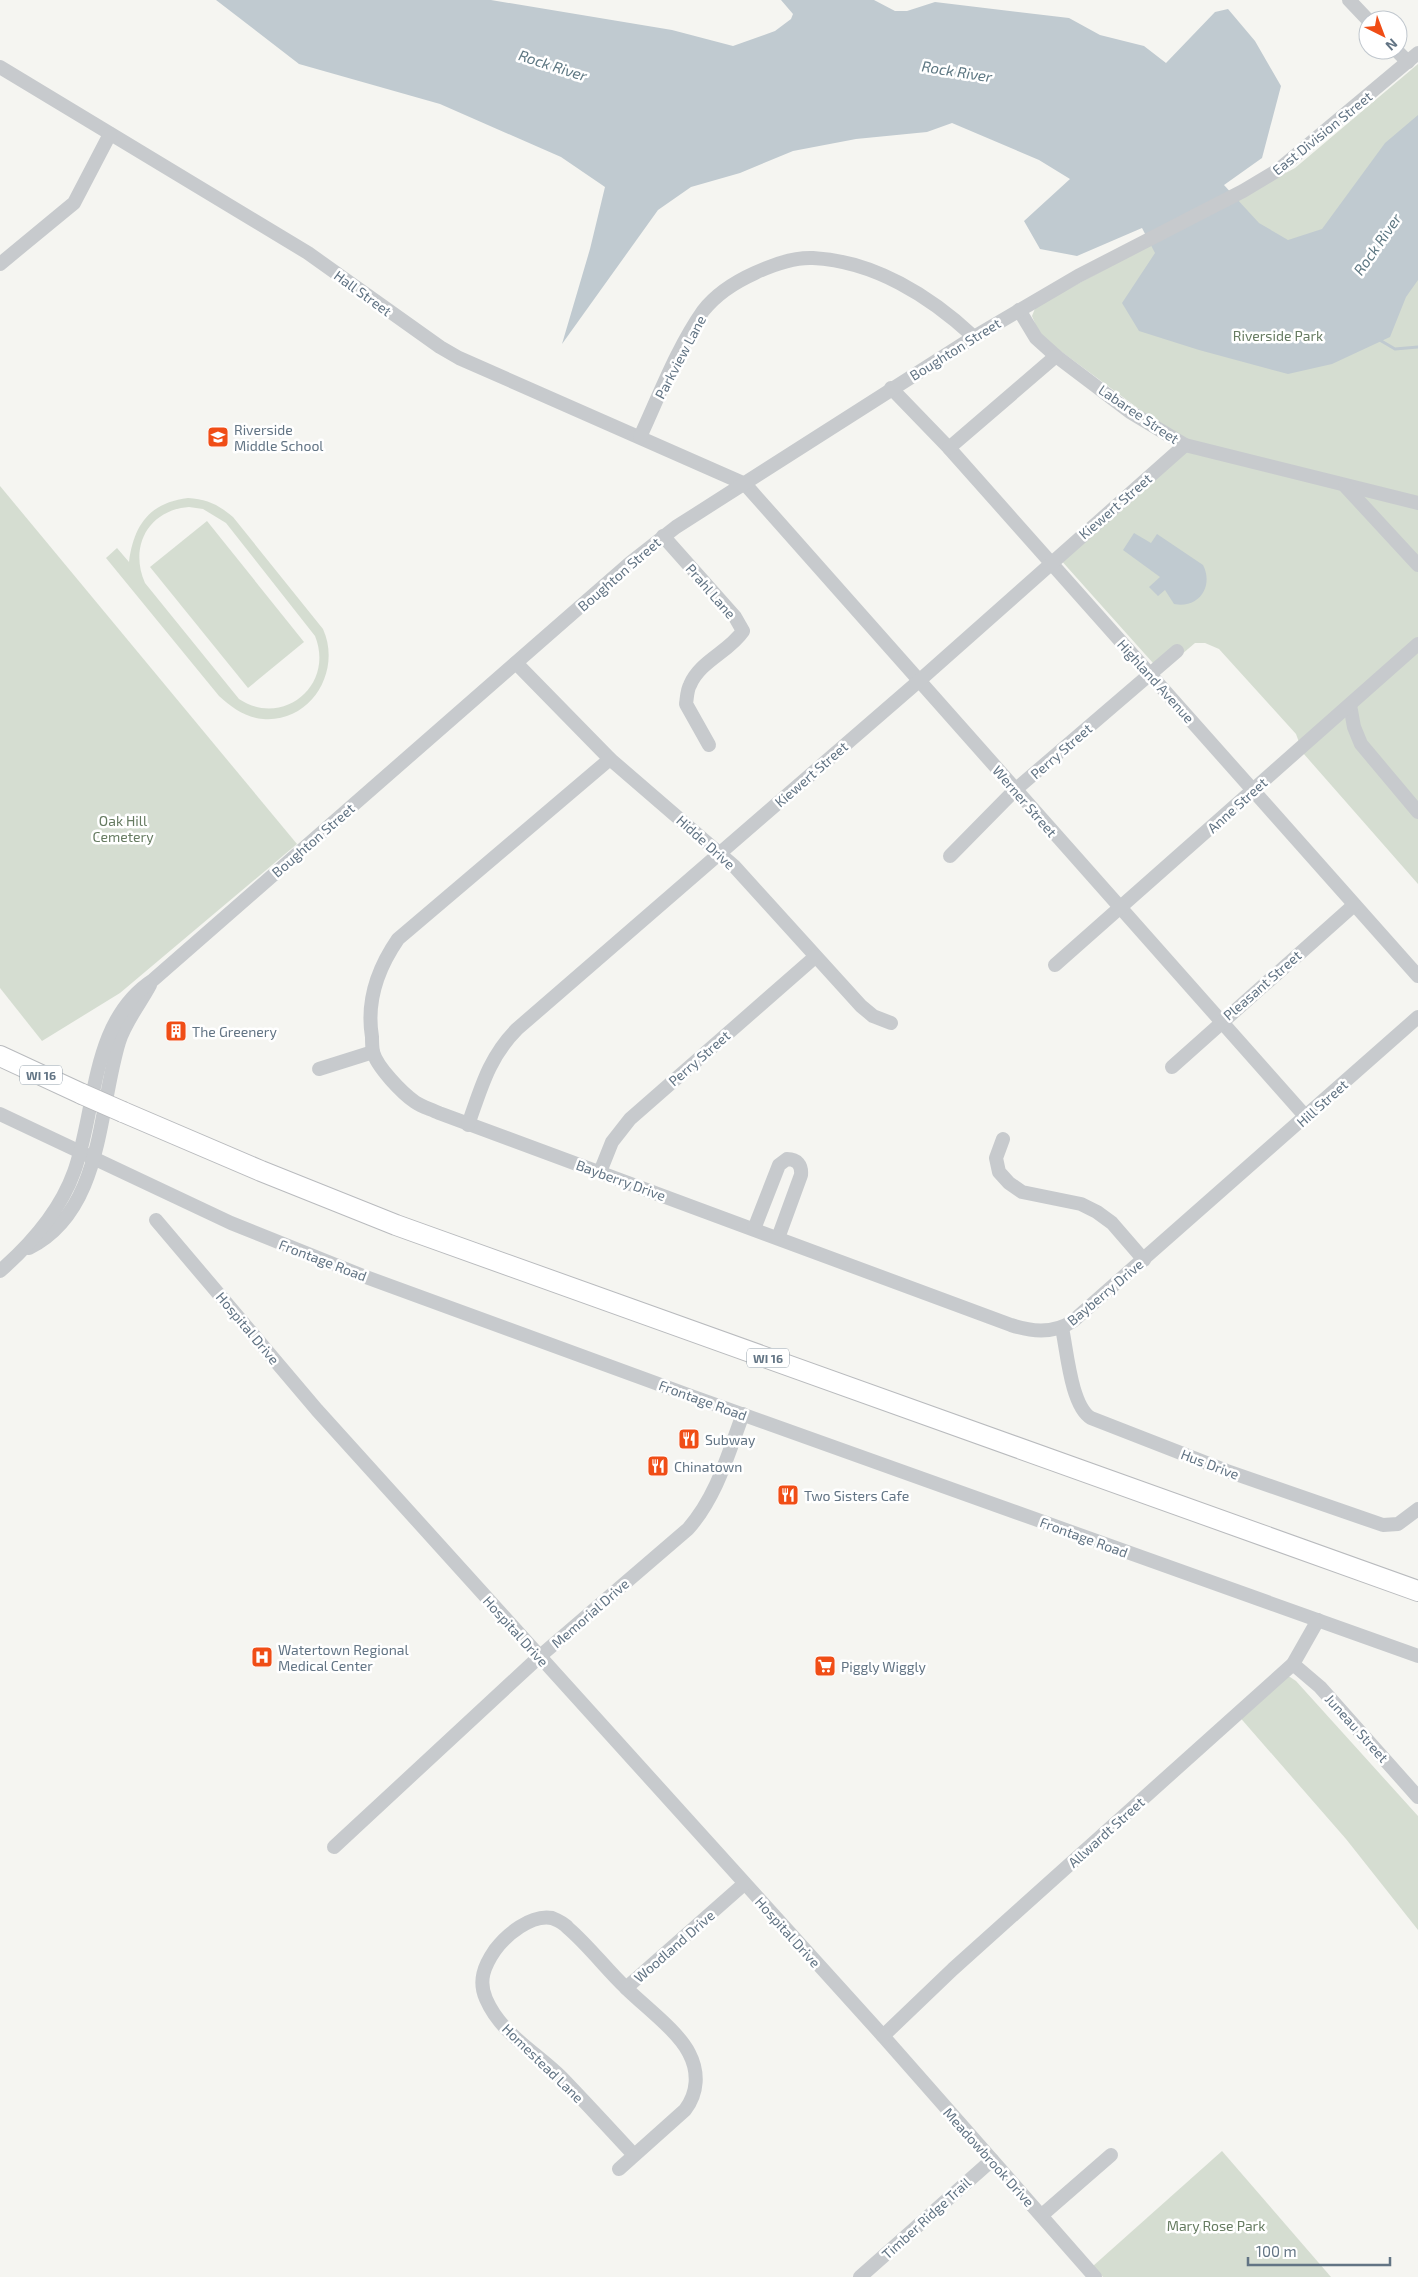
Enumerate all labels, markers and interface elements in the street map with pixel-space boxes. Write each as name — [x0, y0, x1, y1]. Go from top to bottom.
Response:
north arrow — [1358, 10, 1408, 60]
text: N — [1383, 35, 1401, 55]
water label: Rock River — [516, 45, 591, 85]
water label: Rock River — [921, 57, 994, 86]
street label: East Division Street — [1269, 88, 1375, 178]
water label: Rock River — [1349, 209, 1405, 278]
street label: Hall Street — [331, 266, 395, 320]
street label: Parkview Lane — [651, 312, 709, 402]
street label: Boughton Street — [906, 314, 1004, 384]
park label: Riverside Park — [1233, 327, 1323, 344]
street label: Labaree Street — [1096, 381, 1182, 447]
place label: Riverside Middle School — [234, 421, 324, 454]
school or university icon: Riverside Middle School — [206, 425, 230, 449]
street label: Kiewert Street — [1075, 470, 1155, 542]
street label: Boughton Street — [574, 533, 664, 615]
street label: Prahl Lane — [683, 560, 739, 622]
street label: Highland Avenue — [1114, 636, 1198, 726]
street label: Perry Street — [1027, 720, 1095, 782]
street label: Kiewert Street — [771, 738, 851, 810]
street label: Werner Street — [989, 762, 1061, 840]
street label: Anne Street — [1204, 774, 1270, 836]
street label: Boughton Street — [268, 799, 358, 881]
street label: Hidde Drive — [673, 811, 739, 873]
park label: Oak Hill Cemetery — [92, 812, 154, 845]
street label: Pleasant Street — [1219, 946, 1305, 1024]
building icon: The Greenery — [164, 1019, 188, 1043]
place label: The Greenery — [192, 1023, 277, 1040]
street label: Perry Street — [665, 1027, 733, 1089]
road number: WI 16 — [20, 1066, 62, 1084]
street label: Hill Street — [1293, 1076, 1351, 1130]
street label: Bayberry Drive — [574, 1156, 668, 1204]
street label: Frontage Road — [277, 1235, 369, 1285]
street label: Bayberry Drive — [1064, 1255, 1146, 1329]
street label: Hospital Drive — [213, 1288, 283, 1368]
road number: WI 16 — [747, 1349, 789, 1368]
street label: Frontage Road — [657, 1376, 749, 1424]
restaurant icon: Subway — [677, 1427, 701, 1451]
place label: Subway — [705, 1431, 756, 1448]
street label: Hus Drive — [1179, 1445, 1241, 1483]
restaurant icon: Chinatown — [646, 1454, 670, 1478]
place label: Chinatown — [674, 1458, 742, 1475]
restaurant icon: Two Sisters Cafe — [776, 1483, 800, 1507]
place label: Two Sisters Cafe — [804, 1487, 909, 1504]
street label: Frontage Road — [1038, 1513, 1130, 1561]
street label: Memorial Drive — [548, 1575, 632, 1651]
street label: Hospital Drive — [480, 1592, 552, 1670]
place label: Watertown Regional Medical Center — [278, 1641, 409, 1674]
hospital icon: Watertown Regional Medical Center — [250, 1645, 274, 1669]
supermarket icon: Piggly Wiggly — [813, 1654, 837, 1678]
place label: Piggly Wiggly — [841, 1658, 926, 1675]
street label: Juneau Street — [1322, 1690, 1392, 1766]
street label: Allwardt Street — [1064, 1793, 1148, 1871]
street label: Hospital Drive — [752, 1893, 824, 1971]
street label: Woodland Drive — [630, 1906, 718, 1986]
street label: Homestead Lane — [499, 2020, 587, 2106]
street label: Meadowbrook Drive — [940, 2104, 1038, 2210]
street label: Timber Ridge Trail — [878, 2173, 975, 2262]
park label: Mary Rose Park — [1167, 2217, 1265, 2234]
scale bar — [1248, 2234, 1390, 2266]
text: 100 m — [1256, 2242, 1297, 2260]

